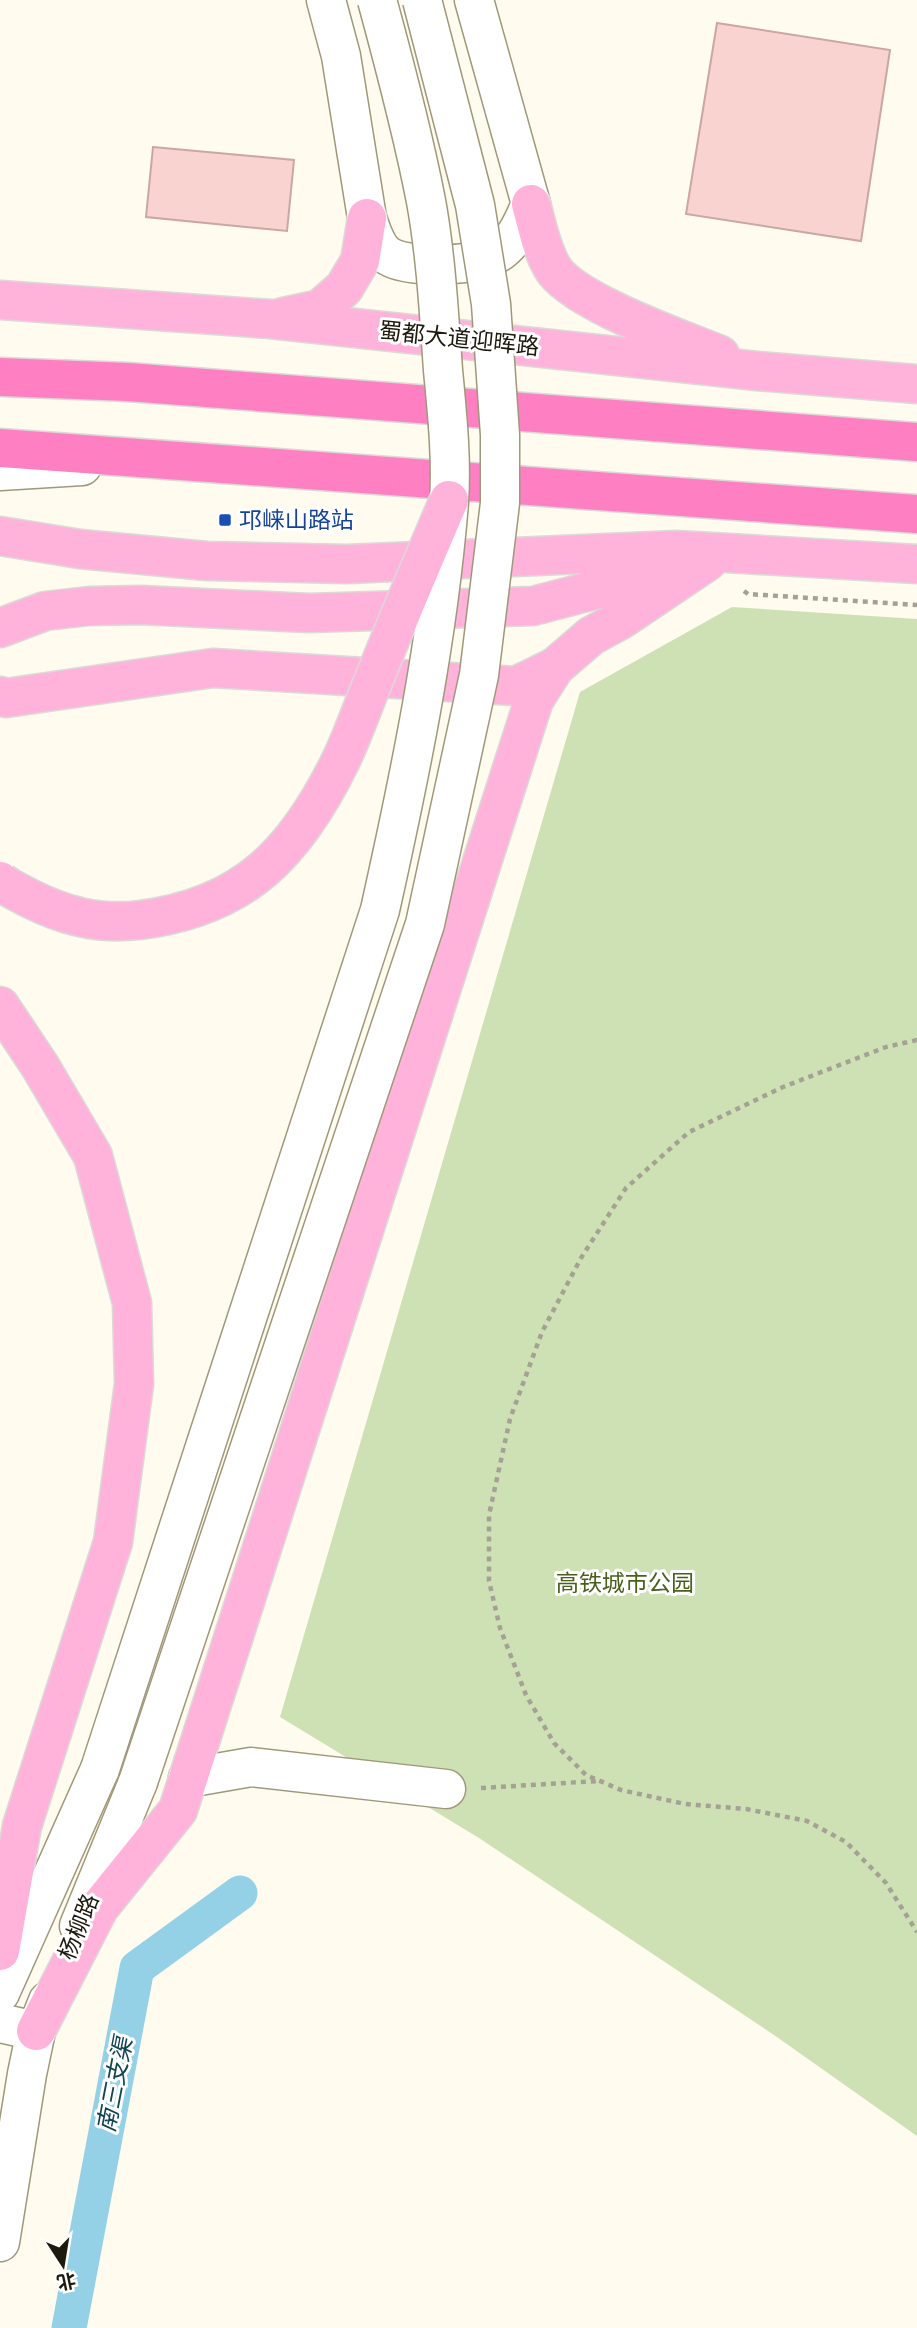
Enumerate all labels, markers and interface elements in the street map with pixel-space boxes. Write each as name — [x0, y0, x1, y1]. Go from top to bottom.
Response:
street label: 蜀都大道迎晖路 — [378, 317, 540, 361]
place label: 邛崃山路站 — [239, 507, 354, 534]
marker: 邛崃山路站 — [217, 512, 233, 528]
park label: 高铁城市公园 — [556, 1570, 694, 1597]
street label: 杨柳路 — [54, 1890, 104, 1964]
water label: 南三支渠 — [92, 2032, 138, 2135]
north arrow — [28, 2230, 98, 2300]
text: 北 — [55, 2268, 78, 2294]

